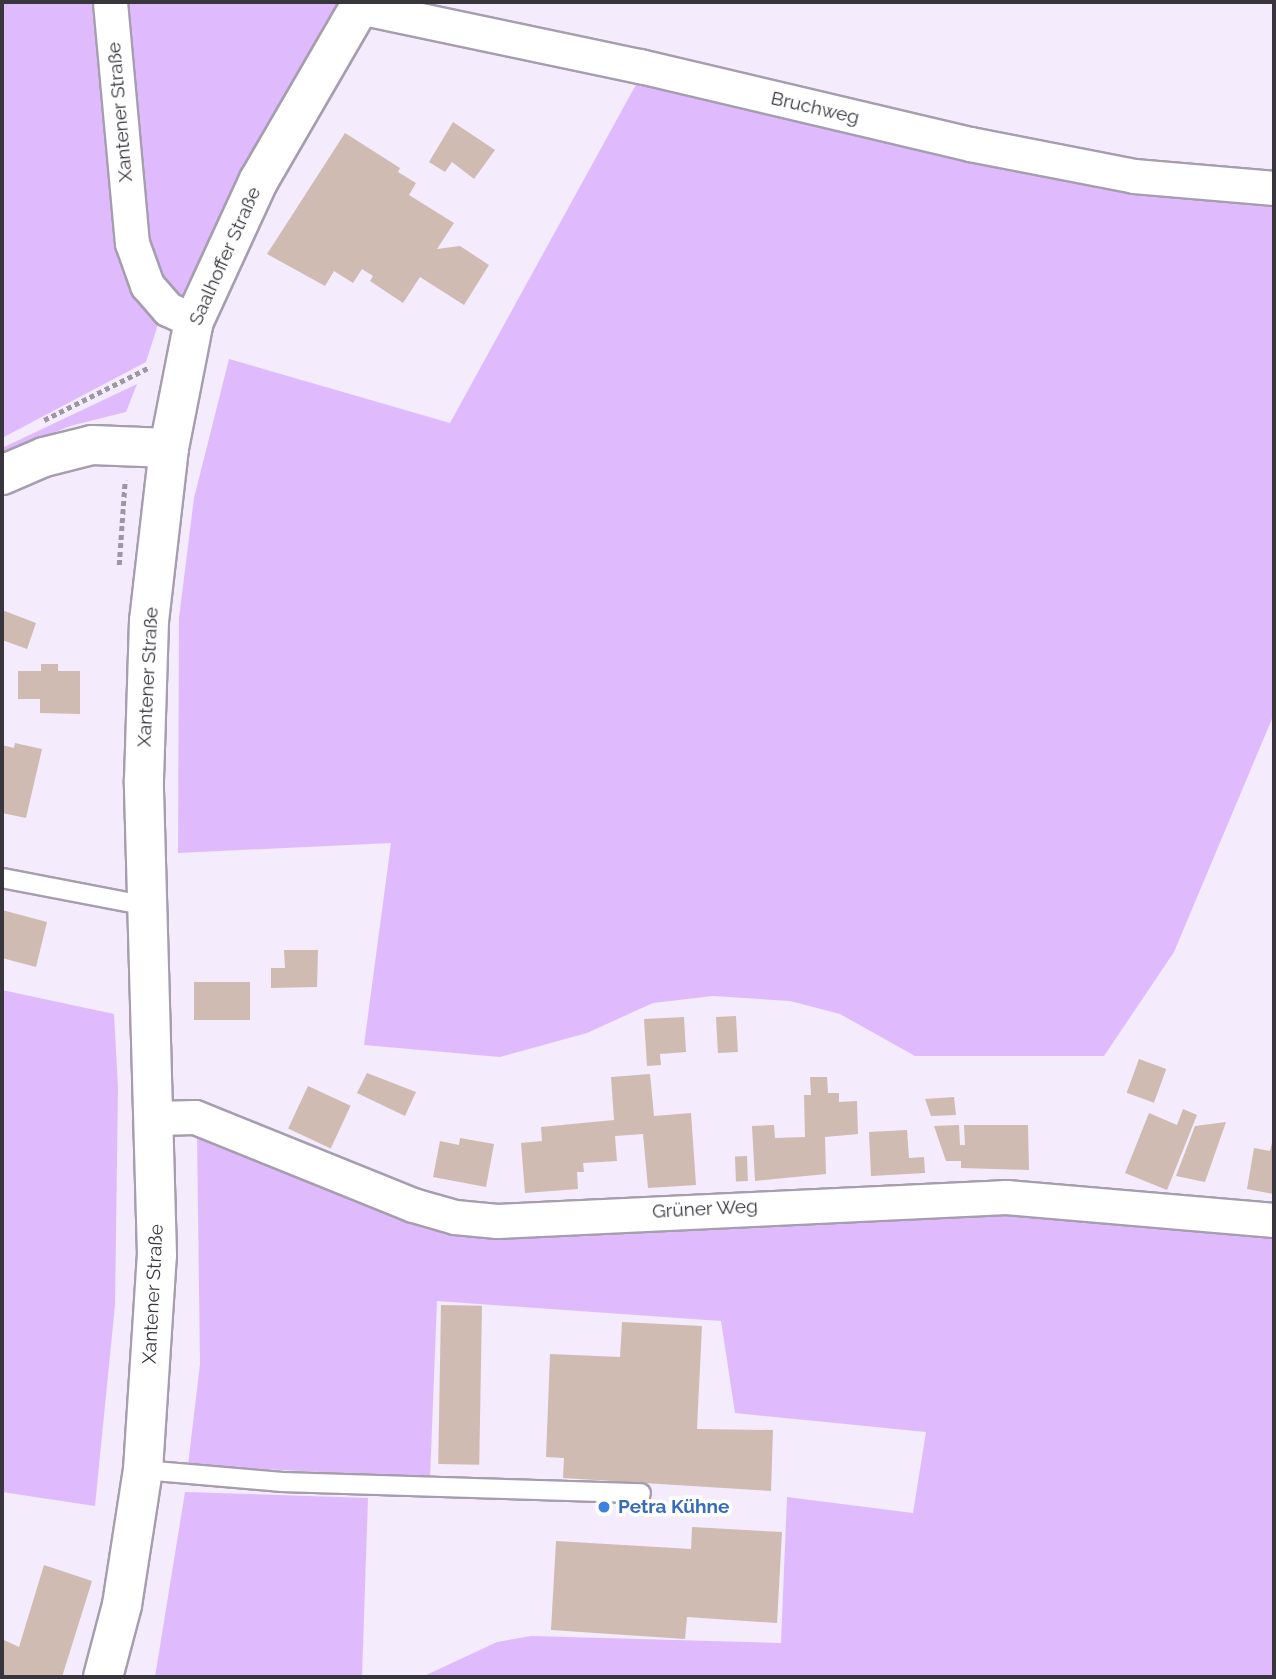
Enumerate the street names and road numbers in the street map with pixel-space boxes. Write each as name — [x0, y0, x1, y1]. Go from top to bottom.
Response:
street label: Xantener Straße — [103, 41, 137, 183]
street label: Bruchweg — [769, 87, 861, 129]
street label: Saalhoffer Straße — [184, 183, 266, 329]
street label: Xantener Straße — [133, 606, 163, 748]
street label: Grüner Weg — [651, 1195, 759, 1223]
street label: Xantener Straße — [138, 1223, 168, 1365]

